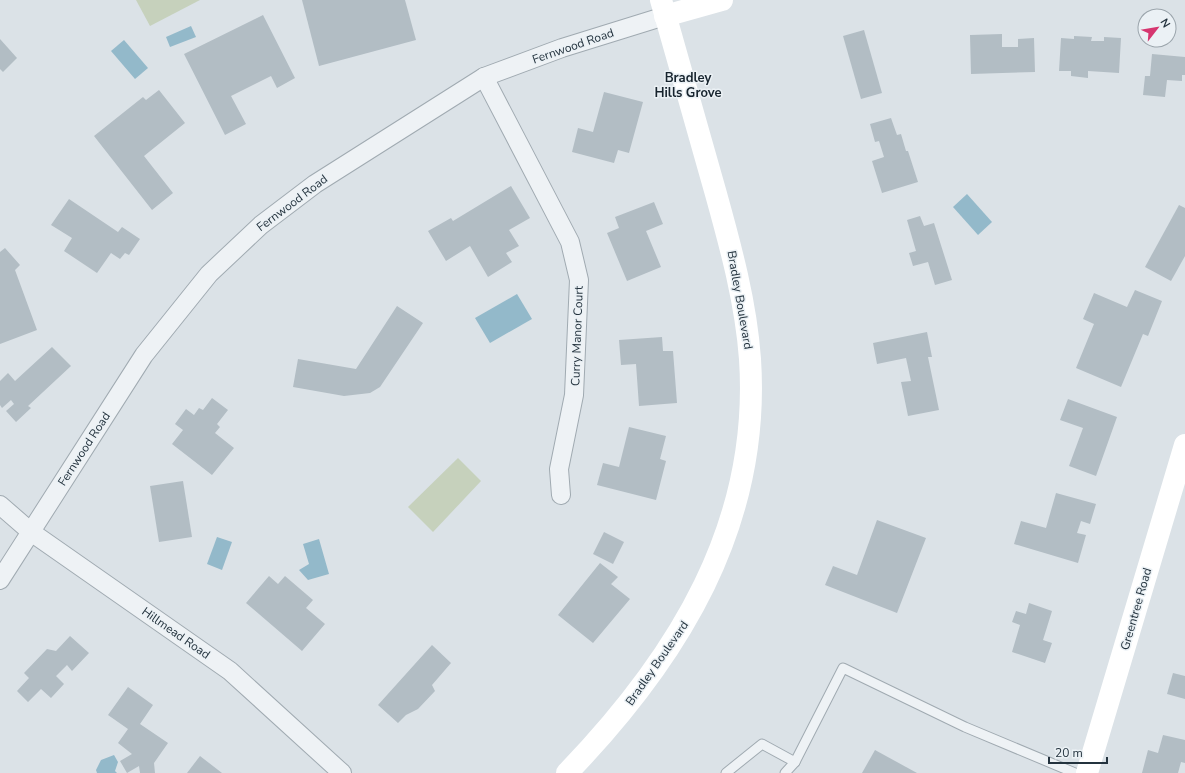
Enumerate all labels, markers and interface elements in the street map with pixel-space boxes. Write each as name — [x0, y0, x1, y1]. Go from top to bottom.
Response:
north arrow — [1137, 8, 1177, 48]
text: N — [1157, 16, 1174, 30]
street label: Fernwood Road — [530, 25, 616, 67]
district label: Bradley Hills Grove — [654, 69, 722, 102]
street label: Fernwood Road — [253, 171, 331, 235]
street label: Bradley Boulevard — [723, 250, 757, 350]
street label: Curry Manor Court — [567, 285, 587, 386]
street label: Fernwood Road — [54, 409, 114, 489]
street label: Greentree Road — [1117, 566, 1155, 652]
street label: Hillmead Road — [139, 603, 213, 663]
street label: Bradley Boulevard — [622, 618, 692, 708]
scale bar — [1049, 739, 1107, 765]
text: 20 m — [1055, 745, 1083, 761]

